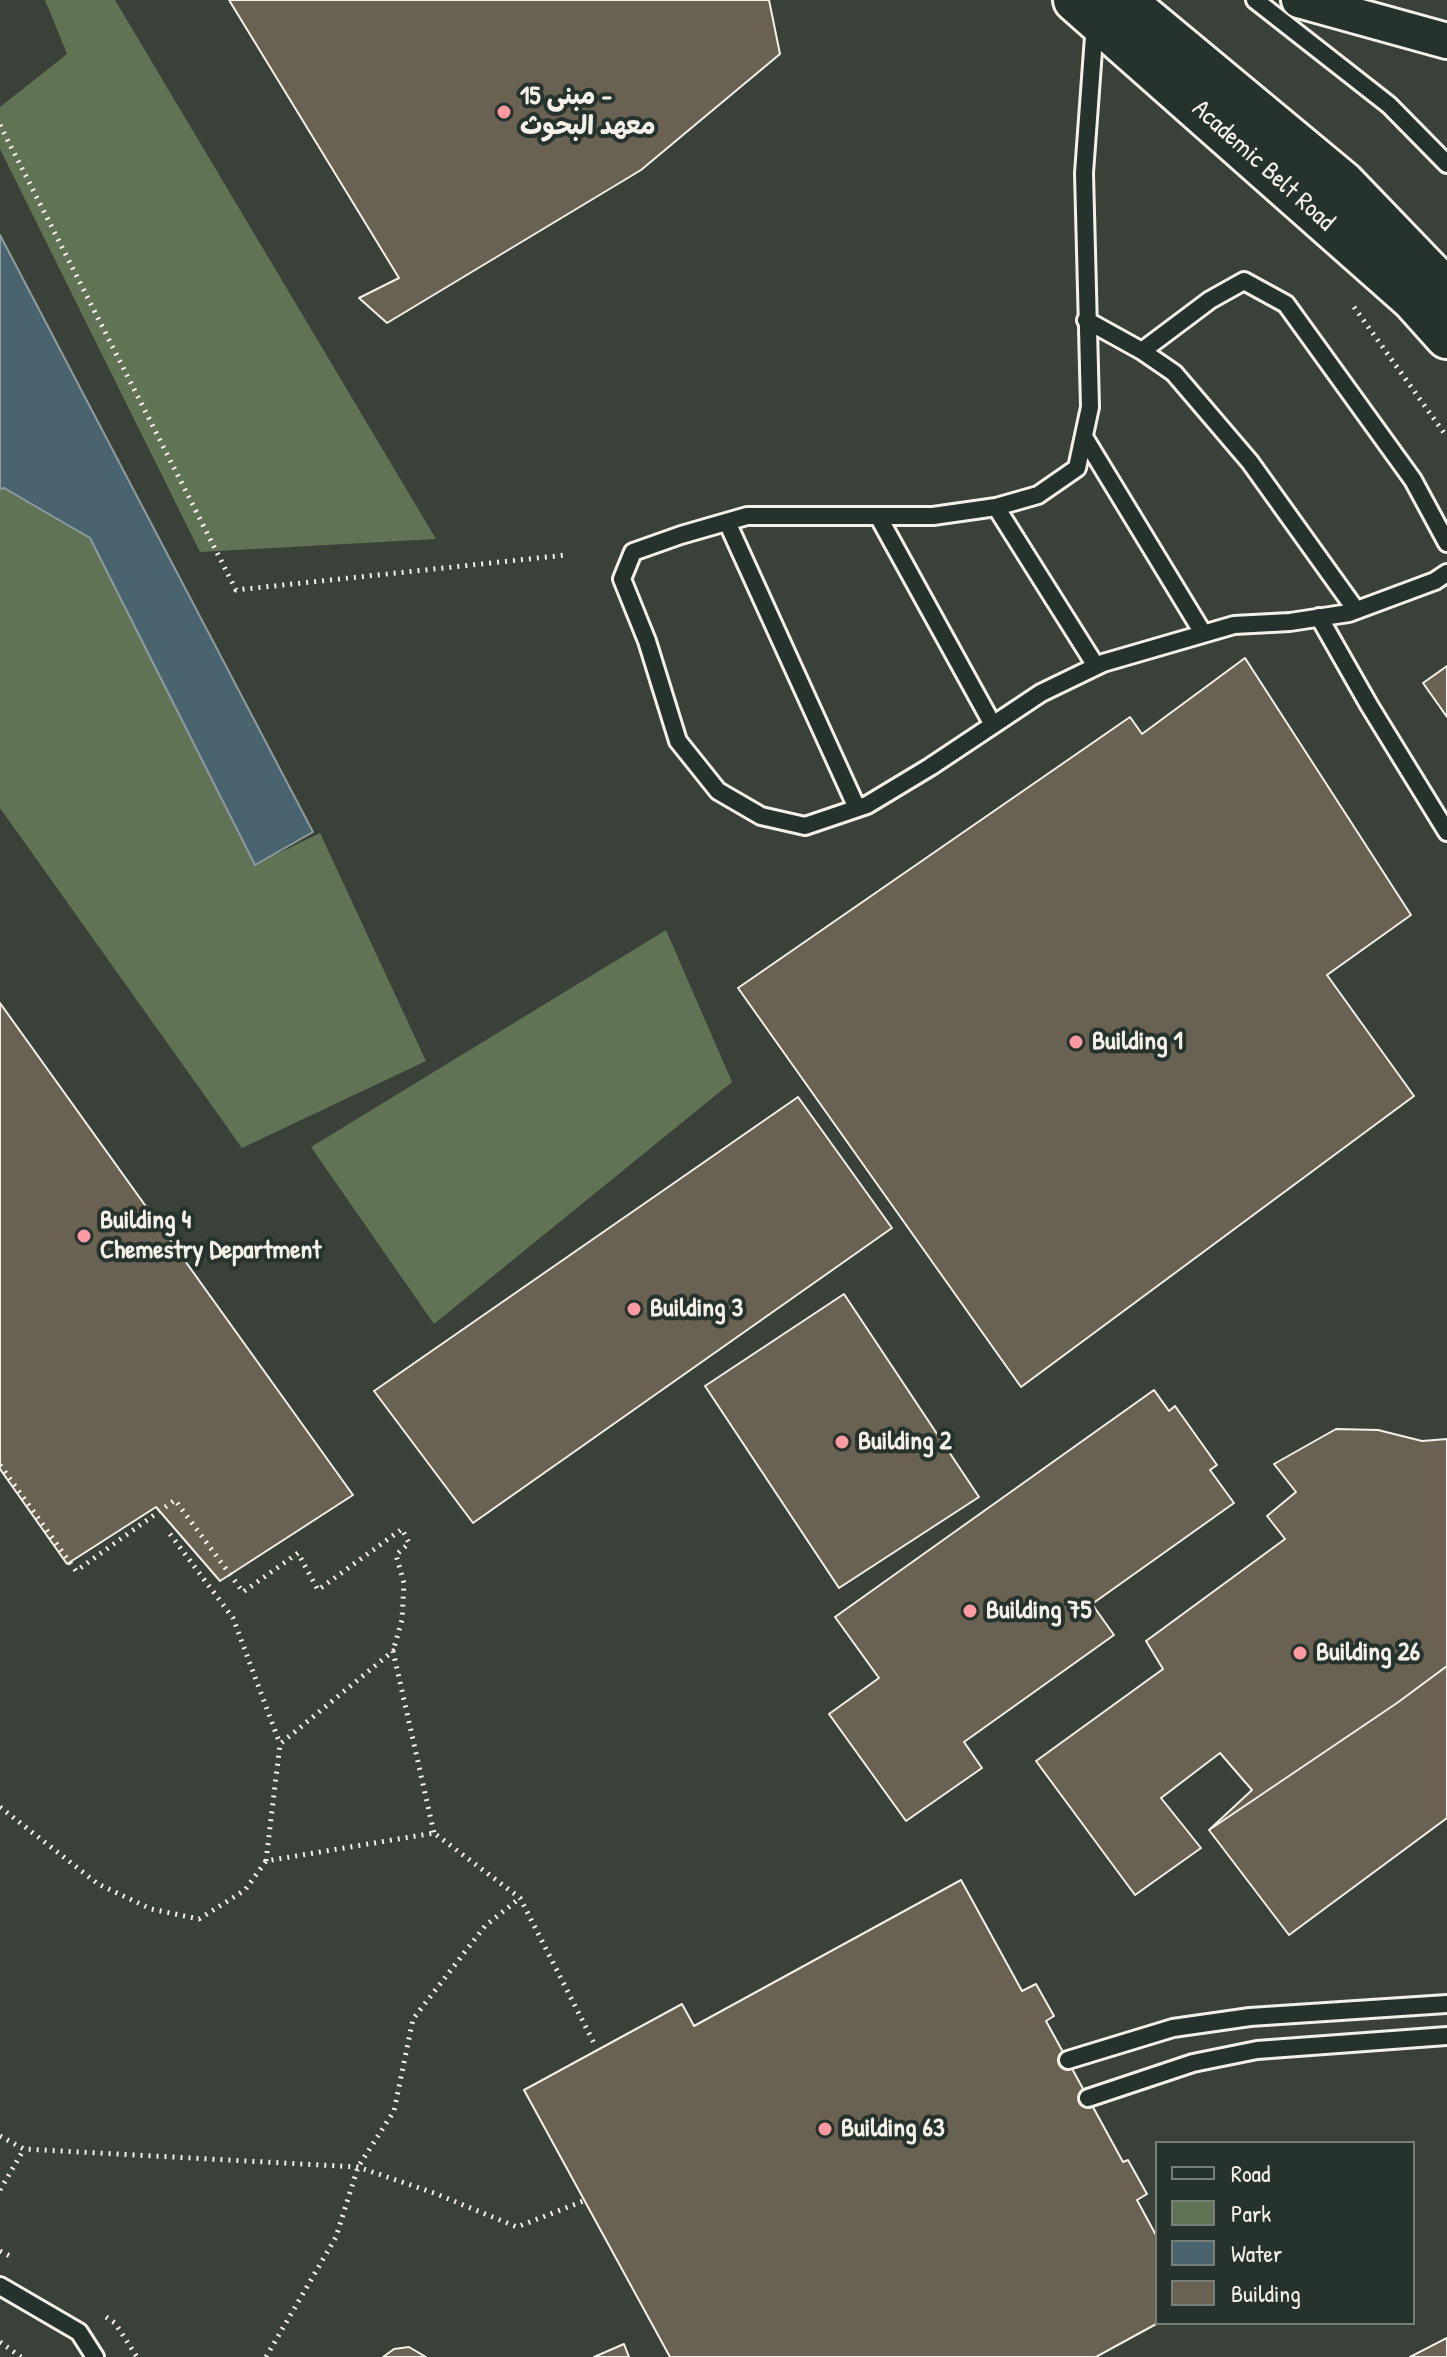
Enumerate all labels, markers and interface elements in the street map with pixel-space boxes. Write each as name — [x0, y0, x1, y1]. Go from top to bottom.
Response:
place label: مبنى 15 - معهد البحوث — [520, 81, 656, 142]
street label: Academic Belt Road — [1185, 94, 1341, 238]
marker: مبنى 15 - معهد البحوث — [495, 103, 513, 121]
place label: Building 1 — [1092, 1026, 1183, 1058]
marker: Building 1 — [1067, 1033, 1085, 1051]
place label: Building 4 Chemestry Department — [100, 1205, 321, 1266]
marker: Building 4 Chemestry Department — [75, 1227, 93, 1245]
place label: Building 3 — [650, 1293, 743, 1325]
marker: Building 3 — [625, 1300, 643, 1318]
place label: Building 2 — [858, 1426, 952, 1458]
marker: Building 2 — [833, 1433, 851, 1451]
place label: Building 75 — [986, 1595, 1091, 1627]
marker: Building 75 — [961, 1602, 979, 1620]
place label: Building 26 — [1316, 1637, 1420, 1669]
marker: Building 26 — [1291, 1644, 1309, 1662]
place label: Building 63 — [841, 2113, 945, 2145]
marker: Building 63 — [816, 2120, 834, 2138]
legend — [1155, 2141, 1415, 2325]
text: Road — [1231, 2157, 1270, 2189]
text: Park — [1231, 2197, 1271, 2229]
text: Water — [1231, 2237, 1282, 2269]
text: Building — [1231, 2277, 1301, 2309]

